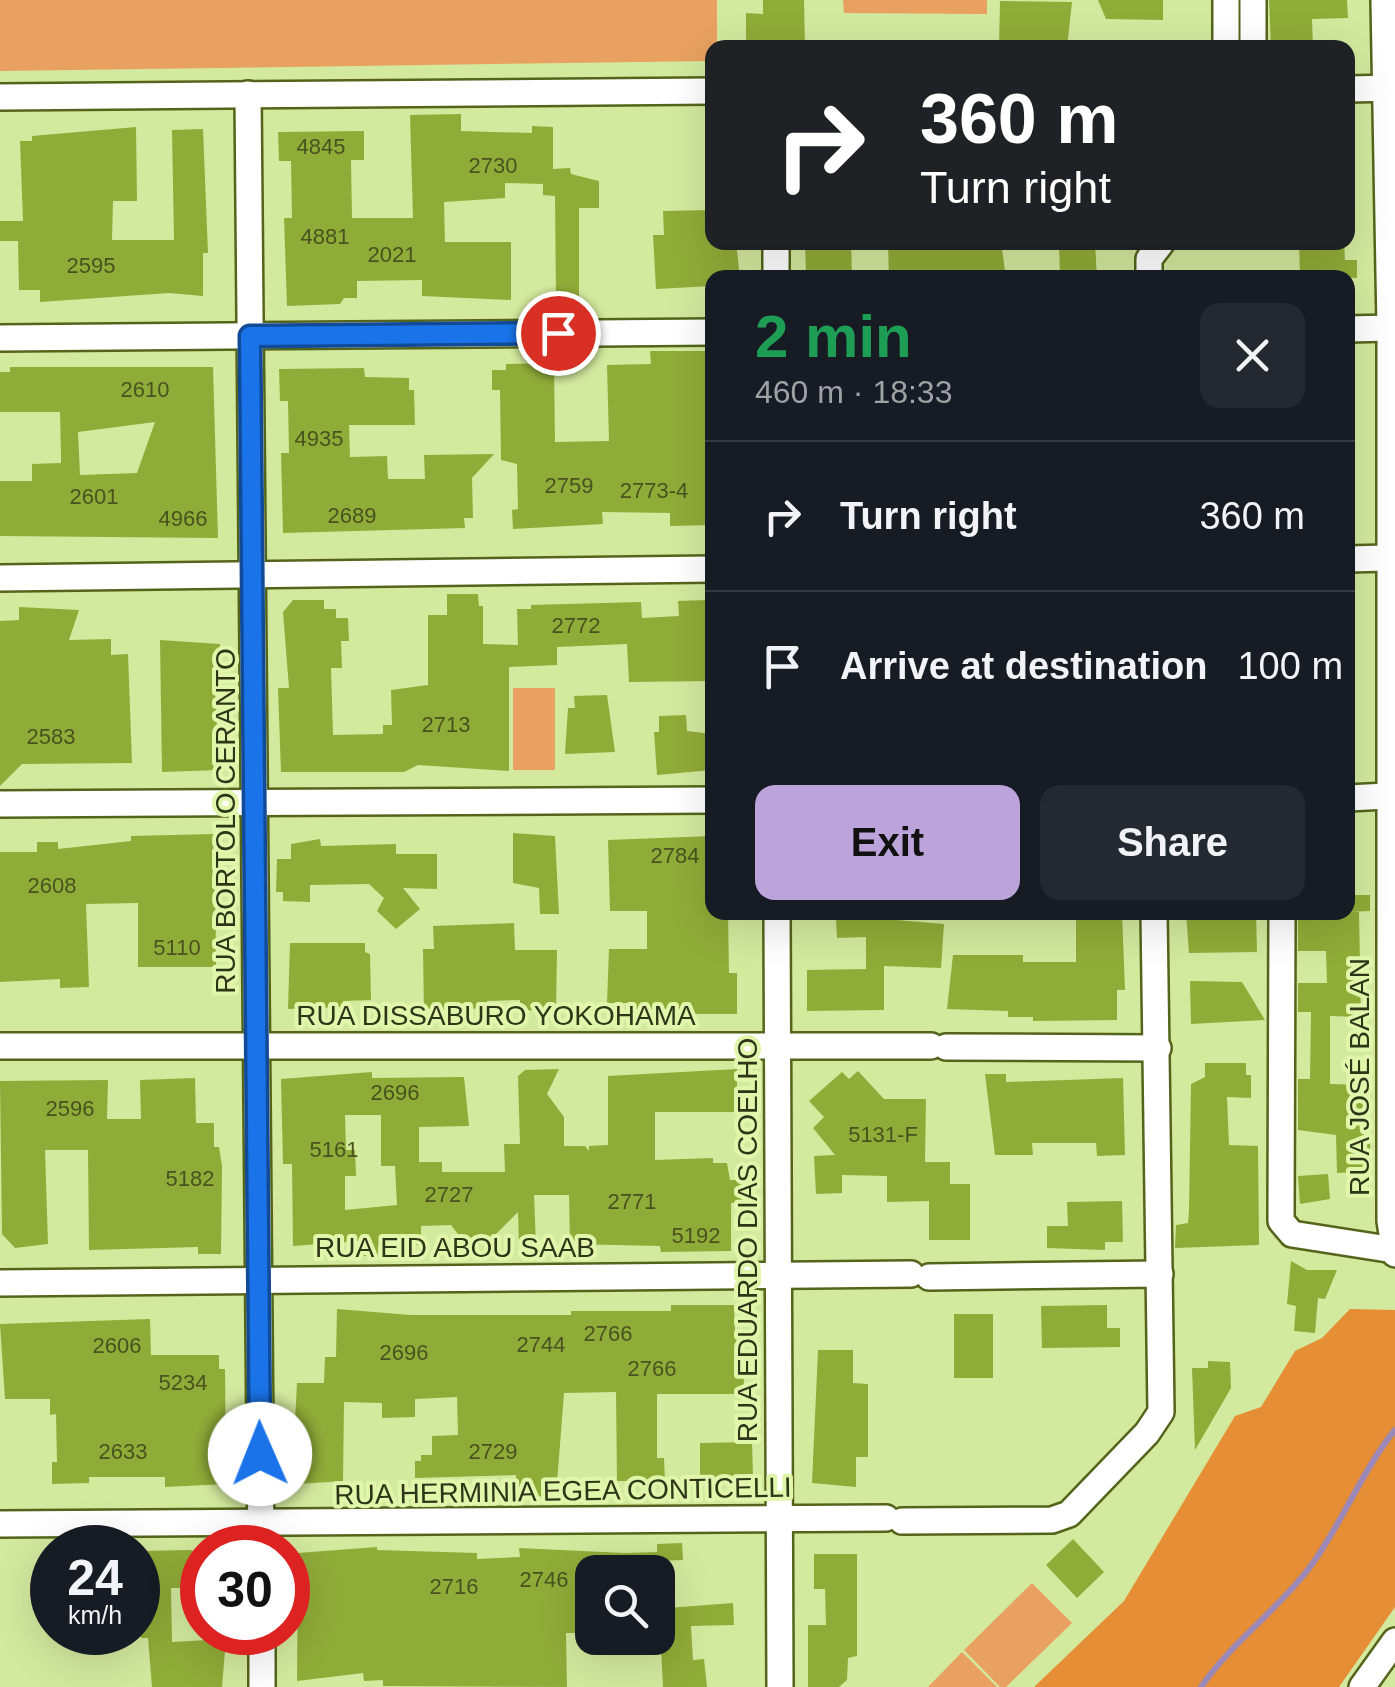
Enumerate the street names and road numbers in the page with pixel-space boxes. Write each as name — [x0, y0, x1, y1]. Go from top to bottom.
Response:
street label: RUA BORTOLO CERANTO — [210, 648, 241, 994]
street label: RUA JOSÉ BALAN — [1344, 958, 1375, 1196]
street label: RUA DISSABURO YOKOHAMA — [296, 1000, 696, 1031]
street label: RUA EDUARDO DIAS COELHO — [732, 1038, 763, 1442]
street label: RUA EID ABOU SAAB — [315, 1232, 595, 1263]
street label: RUA HERMINIA EGEA CONTICELLI — [334, 1472, 792, 1510]

